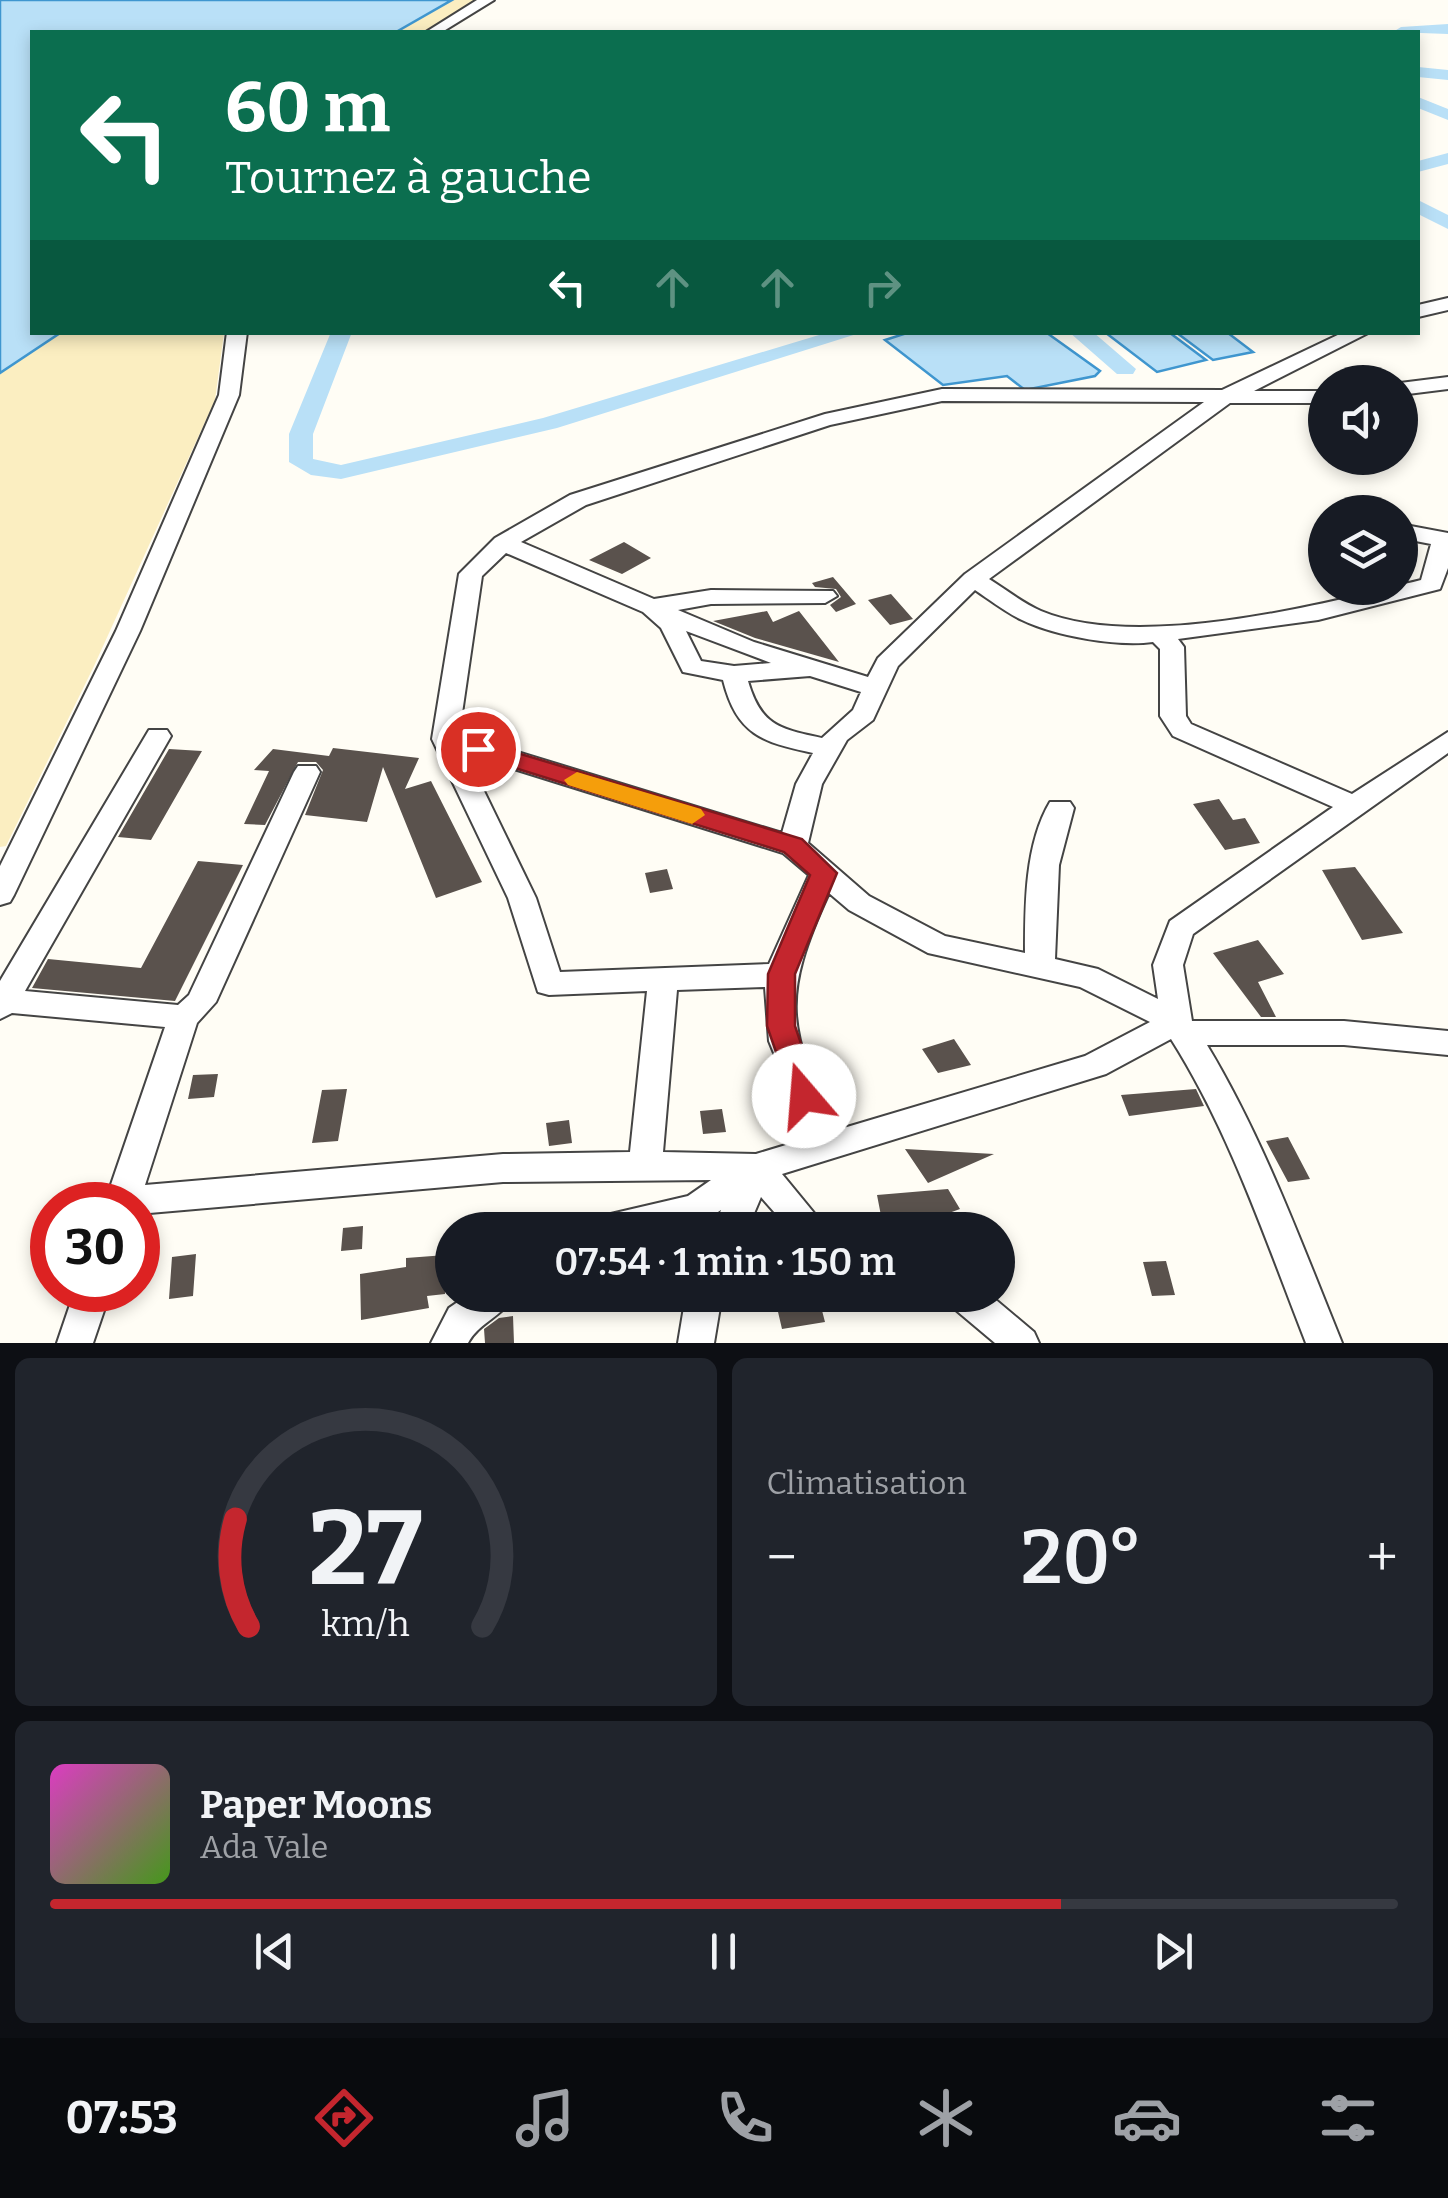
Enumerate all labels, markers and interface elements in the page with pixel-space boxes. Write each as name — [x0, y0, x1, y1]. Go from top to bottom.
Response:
text: 60 m — [225, 66, 390, 150]
icon: left — [60, 70, 190, 200]
text: Tournez à gauche — [225, 151, 592, 205]
icon: left — [540, 260, 595, 315]
icon: ahead — [645, 260, 700, 315]
icon: ahead — [750, 260, 805, 315]
icon: right — [855, 260, 910, 315]
map controls — [1308, 365, 1418, 605]
button: sound — [1308, 365, 1418, 475]
button: layers — [1308, 495, 1418, 605]
pin — [436, 707, 521, 792]
icon: arrive — [451, 722, 506, 777]
position arrow — [752, 1044, 856, 1148]
speed limit sign: 30 — [30, 1182, 160, 1312]
text: 07:54 · 1 min · 150 m — [554, 1239, 896, 1285]
text: Climatisation — [767, 1464, 967, 1502]
text: 27 — [309, 1487, 423, 1612]
text: 20° — [1021, 1513, 1143, 1603]
text: − — [767, 1525, 797, 1591]
text: + — [1367, 1525, 1398, 1591]
text: km/h — [322, 1603, 410, 1645]
text: Paper Moons — [200, 1782, 432, 1828]
text: Ada Vale — [200, 1828, 328, 1866]
icon: previous — [247, 1924, 302, 1979]
icon: pause — [696, 1924, 751, 1979]
icon: next — [1146, 1924, 1201, 1979]
icon: directions — [309, 2083, 379, 2153]
icon: music — [510, 2083, 580, 2153]
icon: phone — [710, 2083, 780, 2153]
icon: climate — [911, 2083, 981, 2153]
icon: car — [1112, 2083, 1182, 2153]
icon: filters — [1313, 2083, 1383, 2153]
text: 07:53 — [65, 2091, 178, 2145]

